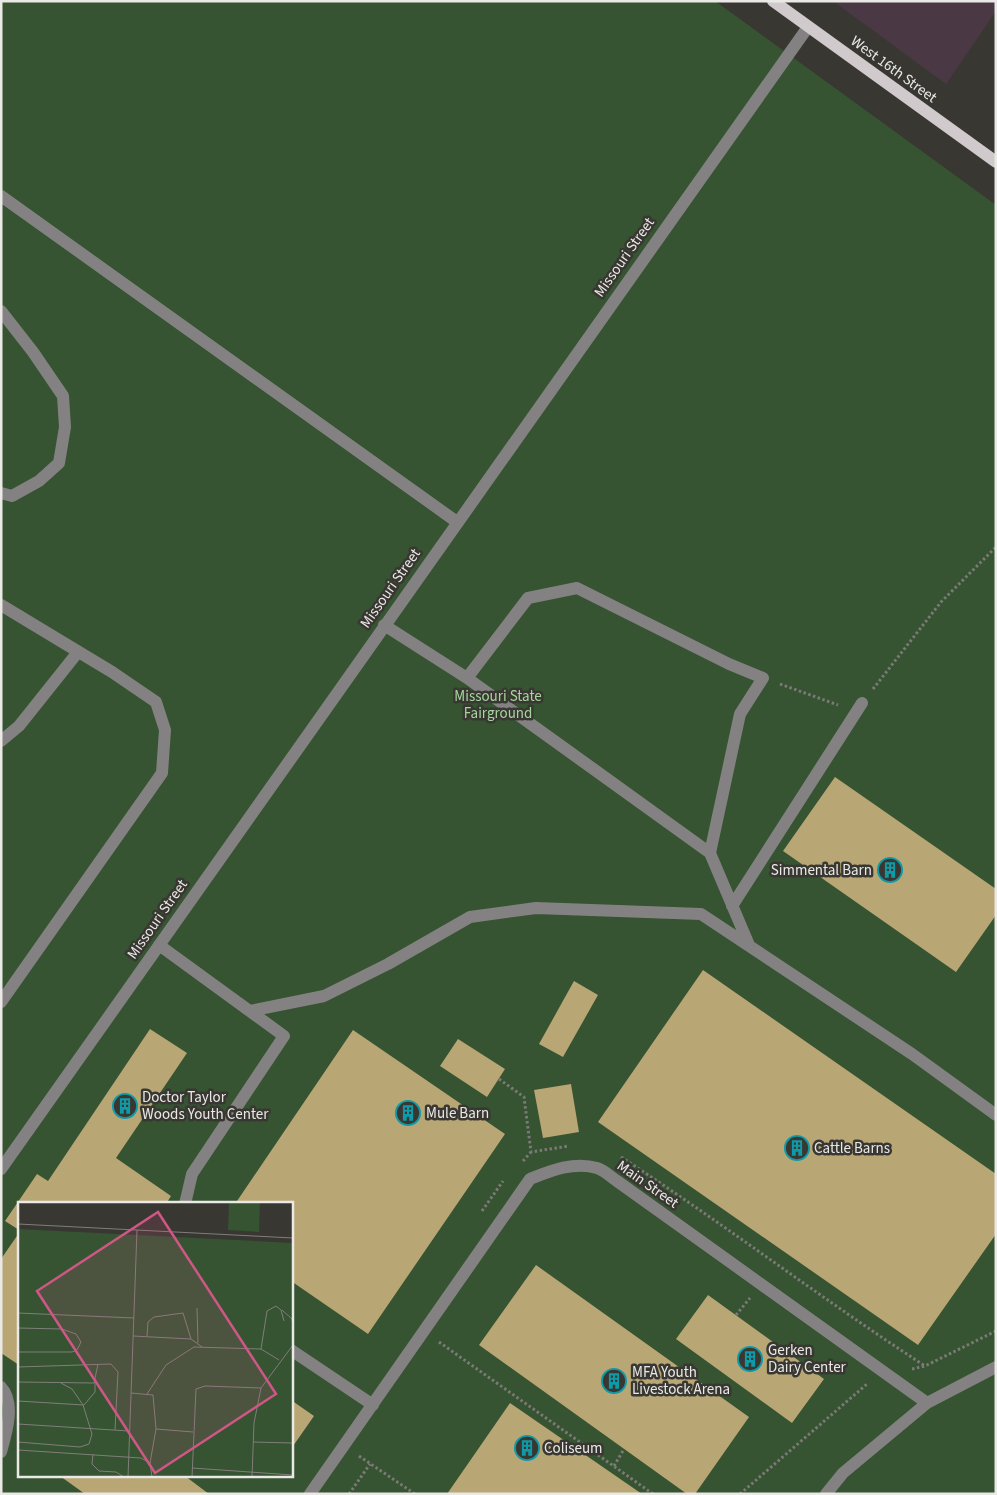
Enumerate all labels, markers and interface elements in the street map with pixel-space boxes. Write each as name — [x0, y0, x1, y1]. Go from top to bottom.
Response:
street label: West 16th Street — [846, 31, 941, 108]
street label: Missouri Street — [589, 213, 660, 301]
street label: Missouri Street — [355, 544, 426, 632]
park label: Missouri State Fairground — [454, 686, 542, 724]
building icon: Simmental Barn — [877, 857, 903, 883]
place label: Simmental Barn — [771, 860, 872, 881]
street label: Missouri Street — [122, 875, 193, 963]
place label: Doctor Taylor Woods Youth Center — [142, 1087, 269, 1125]
building icon: Doctor Taylor Woods Youth Center — [112, 1093, 138, 1119]
building icon: Mule Barn — [395, 1100, 421, 1126]
place label: Mule Barn — [426, 1103, 489, 1124]
building icon: Cattle Barns — [784, 1135, 810, 1161]
place label: Cattle Barns — [814, 1138, 890, 1159]
street label: Main Street — [613, 1155, 683, 1213]
inset map — [18, 1202, 292, 1478]
place label: Gerken Dairy Center — [768, 1340, 847, 1378]
building icon: Gerken Dairy Center — [737, 1346, 763, 1372]
place label: MFA Youth Livestock Arena — [632, 1362, 730, 1400]
building icon: MFA Youth Livestock Arena — [601, 1368, 627, 1394]
building icon: Coliseum — [514, 1435, 540, 1461]
place label: Coliseum — [544, 1438, 603, 1459]

